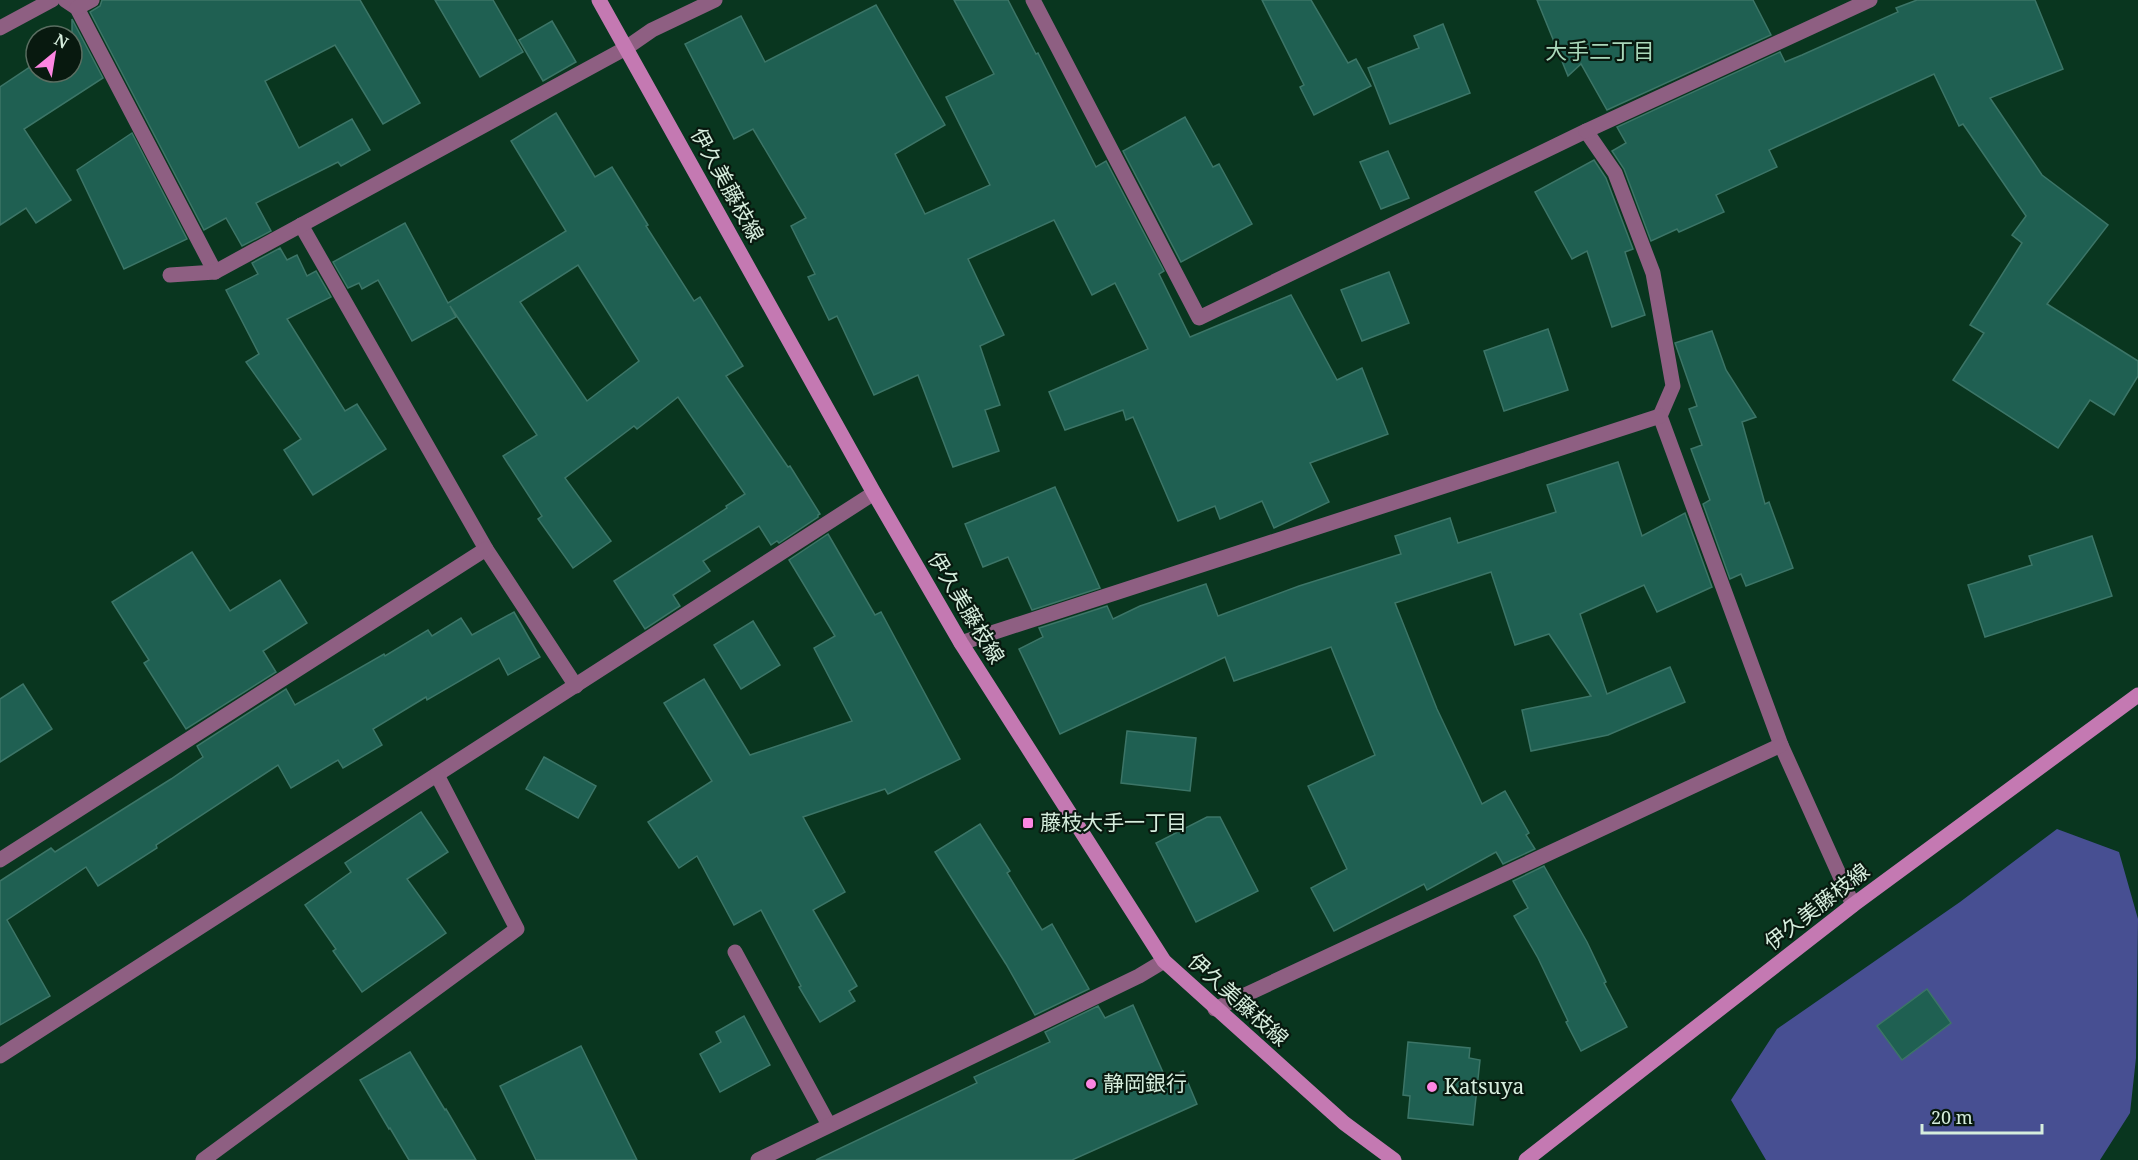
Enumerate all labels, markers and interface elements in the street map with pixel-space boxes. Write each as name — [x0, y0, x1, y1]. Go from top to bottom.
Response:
north arrow — [24, 24, 84, 84]
text: N — [51, 28, 73, 54]
district label: 大手二丁目 — [1545, 35, 1655, 65]
street label: 伊久美藤枝線 — [685, 123, 771, 246]
street label: 伊久美藤枝線 — [922, 546, 1011, 669]
place label: 藤枝大手一丁目 — [1040, 808, 1187, 836]
marker: 藤枝大手一丁目 — [1021, 816, 1035, 830]
street label: 伊久美藤枝線 — [1758, 856, 1875, 956]
street label: 伊久美藤枝線 — [1182, 947, 1295, 1052]
place label: 静岡銀行 — [1103, 1069, 1187, 1097]
place label: Katsuya — [1444, 1072, 1524, 1100]
marker: 静岡銀行 — [1084, 1077, 1098, 1091]
marker: Katsuya — [1425, 1080, 1439, 1094]
scale bar — [1922, 1097, 2042, 1135]
text: 20 m — [1931, 1105, 1973, 1129]

